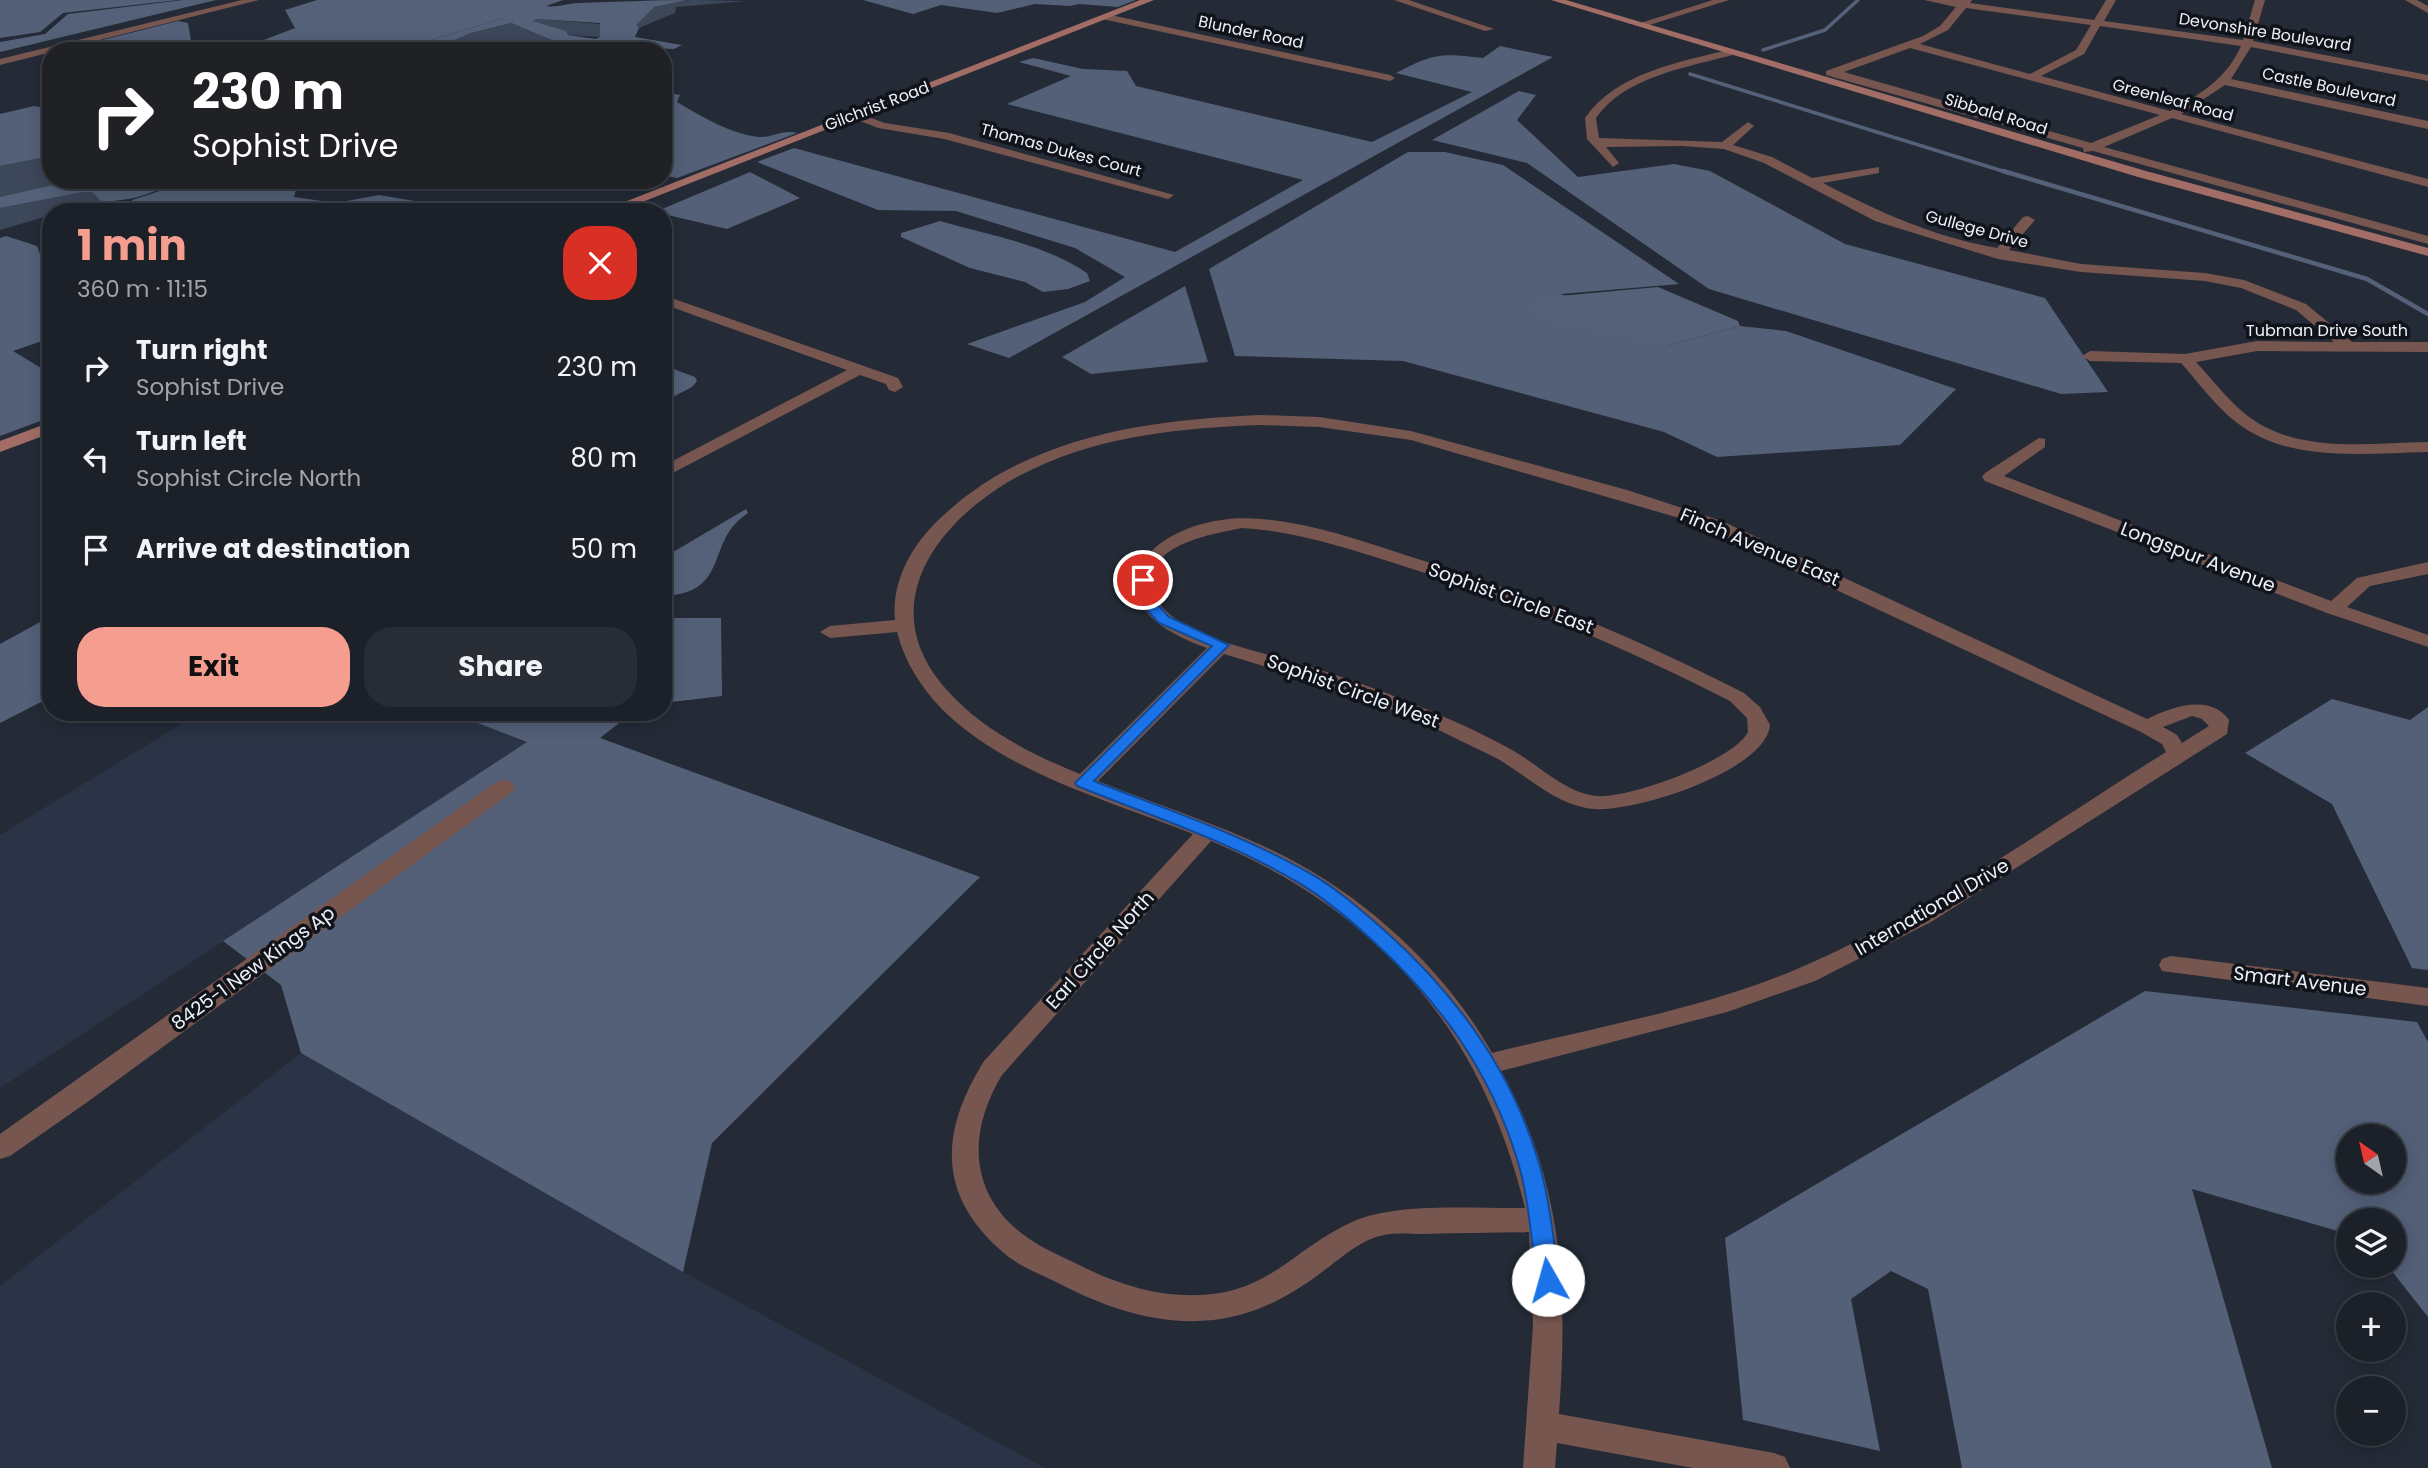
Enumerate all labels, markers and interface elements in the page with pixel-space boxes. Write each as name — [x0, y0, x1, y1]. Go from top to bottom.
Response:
street label: Devonshire Boulevard — [2177, 7, 2353, 57]
street label: Blunder Road — [1196, 10, 1306, 54]
text: 230 m — [192, 58, 344, 126]
street label: Castle Boulevard — [2260, 62, 2398, 112]
icon: right — [77, 70, 168, 161]
street label: Greenleaf Road — [2110, 73, 2236, 127]
street label: Gilchrist Road — [821, 76, 933, 136]
street label: Sibbald Road — [1942, 87, 2050, 141]
street label: Thomas Dukes Court — [978, 117, 1144, 183]
text: Sophist Drive — [192, 123, 398, 168]
street label: Gullege Drive — [1923, 204, 2031, 254]
text: 1 min — [77, 216, 187, 275]
button: close — [563, 226, 637, 300]
text: 360 m · 11:15 — [77, 273, 208, 305]
street label: Tubman Drive South — [2246, 319, 2408, 342]
text: Turn right — [136, 332, 268, 368]
icon: right — [77, 349, 115, 387]
text: 230 m — [557, 349, 637, 385]
text: Sophist Drive — [136, 371, 284, 403]
text: Turn left — [136, 423, 247, 459]
icon: left — [77, 440, 115, 478]
text: 80 m — [571, 440, 637, 476]
text: Sophist Circle North — [136, 462, 361, 494]
street label: Finch Avenue East — [1676, 501, 1844, 593]
street label: Longspur Avenue — [2117, 515, 2279, 599]
icon: arrive — [77, 531, 115, 569]
text: Arrive at destination — [136, 531, 411, 567]
text: 50 m — [571, 531, 637, 567]
pin — [1113, 550, 1173, 610]
street label: Sophist Circle East — [1425, 556, 1597, 640]
icon: arrive — [1124, 561, 1162, 599]
button: Exit — [77, 627, 350, 707]
button: Share — [364, 627, 637, 707]
street label: Sophist Circle West — [1263, 647, 1443, 735]
street label: International Drive — [1850, 852, 2014, 962]
street label: Earl Circle North — [1040, 885, 1160, 1015]
street label: 8425-1 New Kings Ap — [166, 899, 340, 1037]
street label: Smart Avenue — [2232, 959, 2368, 1003]
north arrow — [2336, 1124, 2406, 1194]
map controls — [2336, 1124, 2406, 1446]
button: layers — [2336, 1208, 2406, 1278]
position arrow — [1511, 1243, 1585, 1317]
button: + — [2336, 1292, 2406, 1362]
button: − — [2336, 1376, 2406, 1446]

